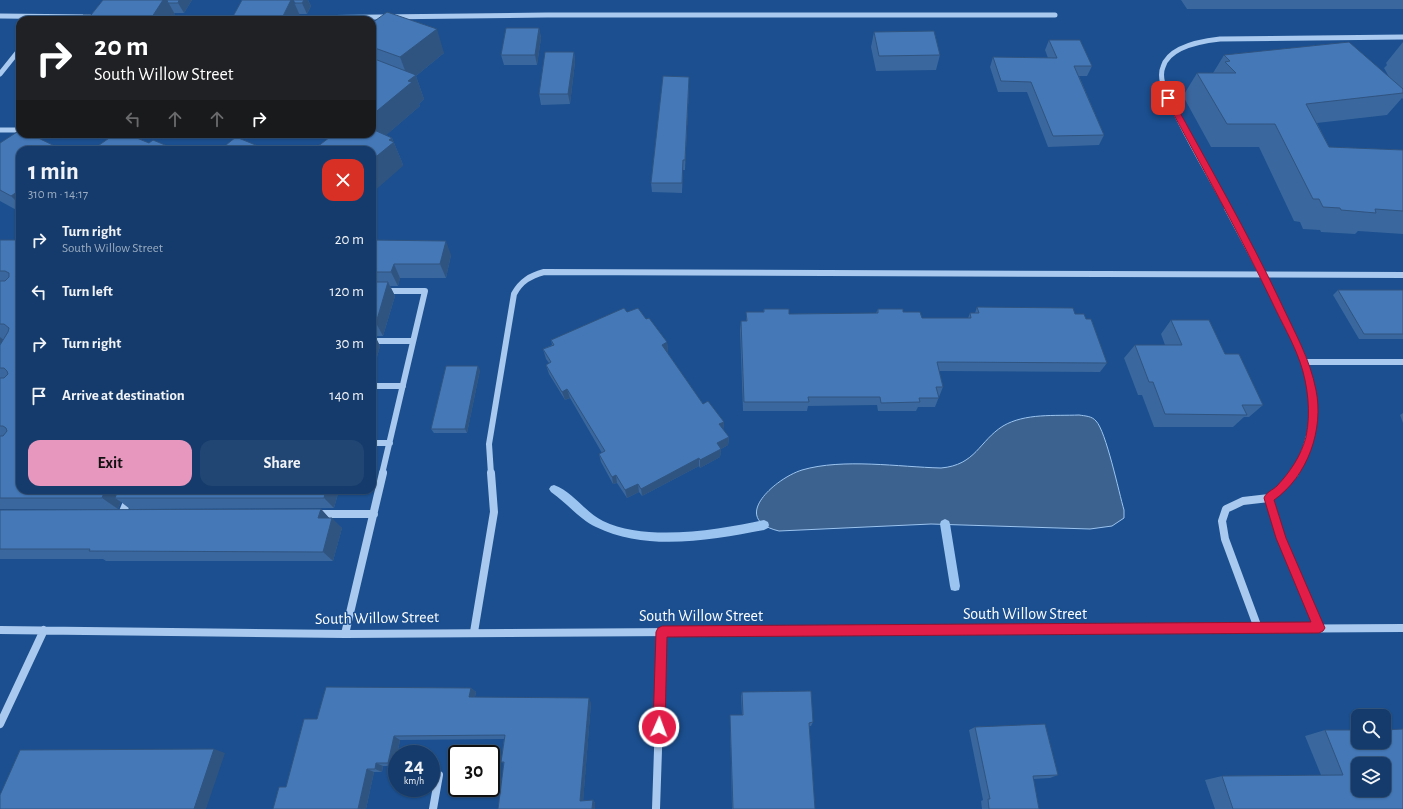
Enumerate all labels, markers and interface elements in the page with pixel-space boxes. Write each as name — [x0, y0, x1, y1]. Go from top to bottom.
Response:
icon: right — [28, 32, 80, 84]
text: 20 m — [94, 33, 149, 61]
text: South Willow Street — [94, 66, 234, 84]
pin — [1151, 81, 1185, 115]
icon: arrive — [1157, 87, 1179, 109]
icon: left — [122, 108, 144, 130]
icon: ahead — [164, 108, 186, 130]
icon: ahead — [206, 108, 228, 130]
icon: right — [248, 108, 270, 130]
button: close — [322, 159, 364, 201]
text: 1 min — [28, 160, 79, 184]
text: 310 m · 14:17 — [28, 188, 88, 201]
text: Turn right — [62, 224, 121, 239]
icon: right — [28, 229, 50, 251]
text: 20 m — [335, 232, 364, 247]
text: South Willow Street — [62, 242, 163, 255]
icon: left — [28, 281, 50, 303]
text: Turn left — [62, 284, 113, 299]
text: 120 m — [330, 284, 364, 299]
icon: right — [28, 333, 50, 355]
text: Turn right — [62, 336, 121, 351]
text: 30 m — [335, 336, 364, 351]
icon: arrive — [28, 385, 50, 407]
text: Arrive at destination — [62, 388, 185, 403]
text: 140 m — [329, 388, 364, 403]
button: Exit — [28, 440, 192, 486]
button: Share — [200, 440, 364, 486]
street label: South Willow Street — [963, 606, 1087, 622]
street label: South Willow Street — [639, 608, 763, 624]
street label: South Willow Street — [315, 609, 439, 627]
position arrow — [638, 706, 680, 748]
map controls — [1351, 709, 1391, 797]
button: search — [1351, 709, 1391, 749]
speed limit sign: 30 — [448, 745, 500, 797]
text: 24 — [404, 756, 424, 776]
button: layers — [1351, 757, 1391, 797]
text: km/h — [404, 776, 424, 786]

